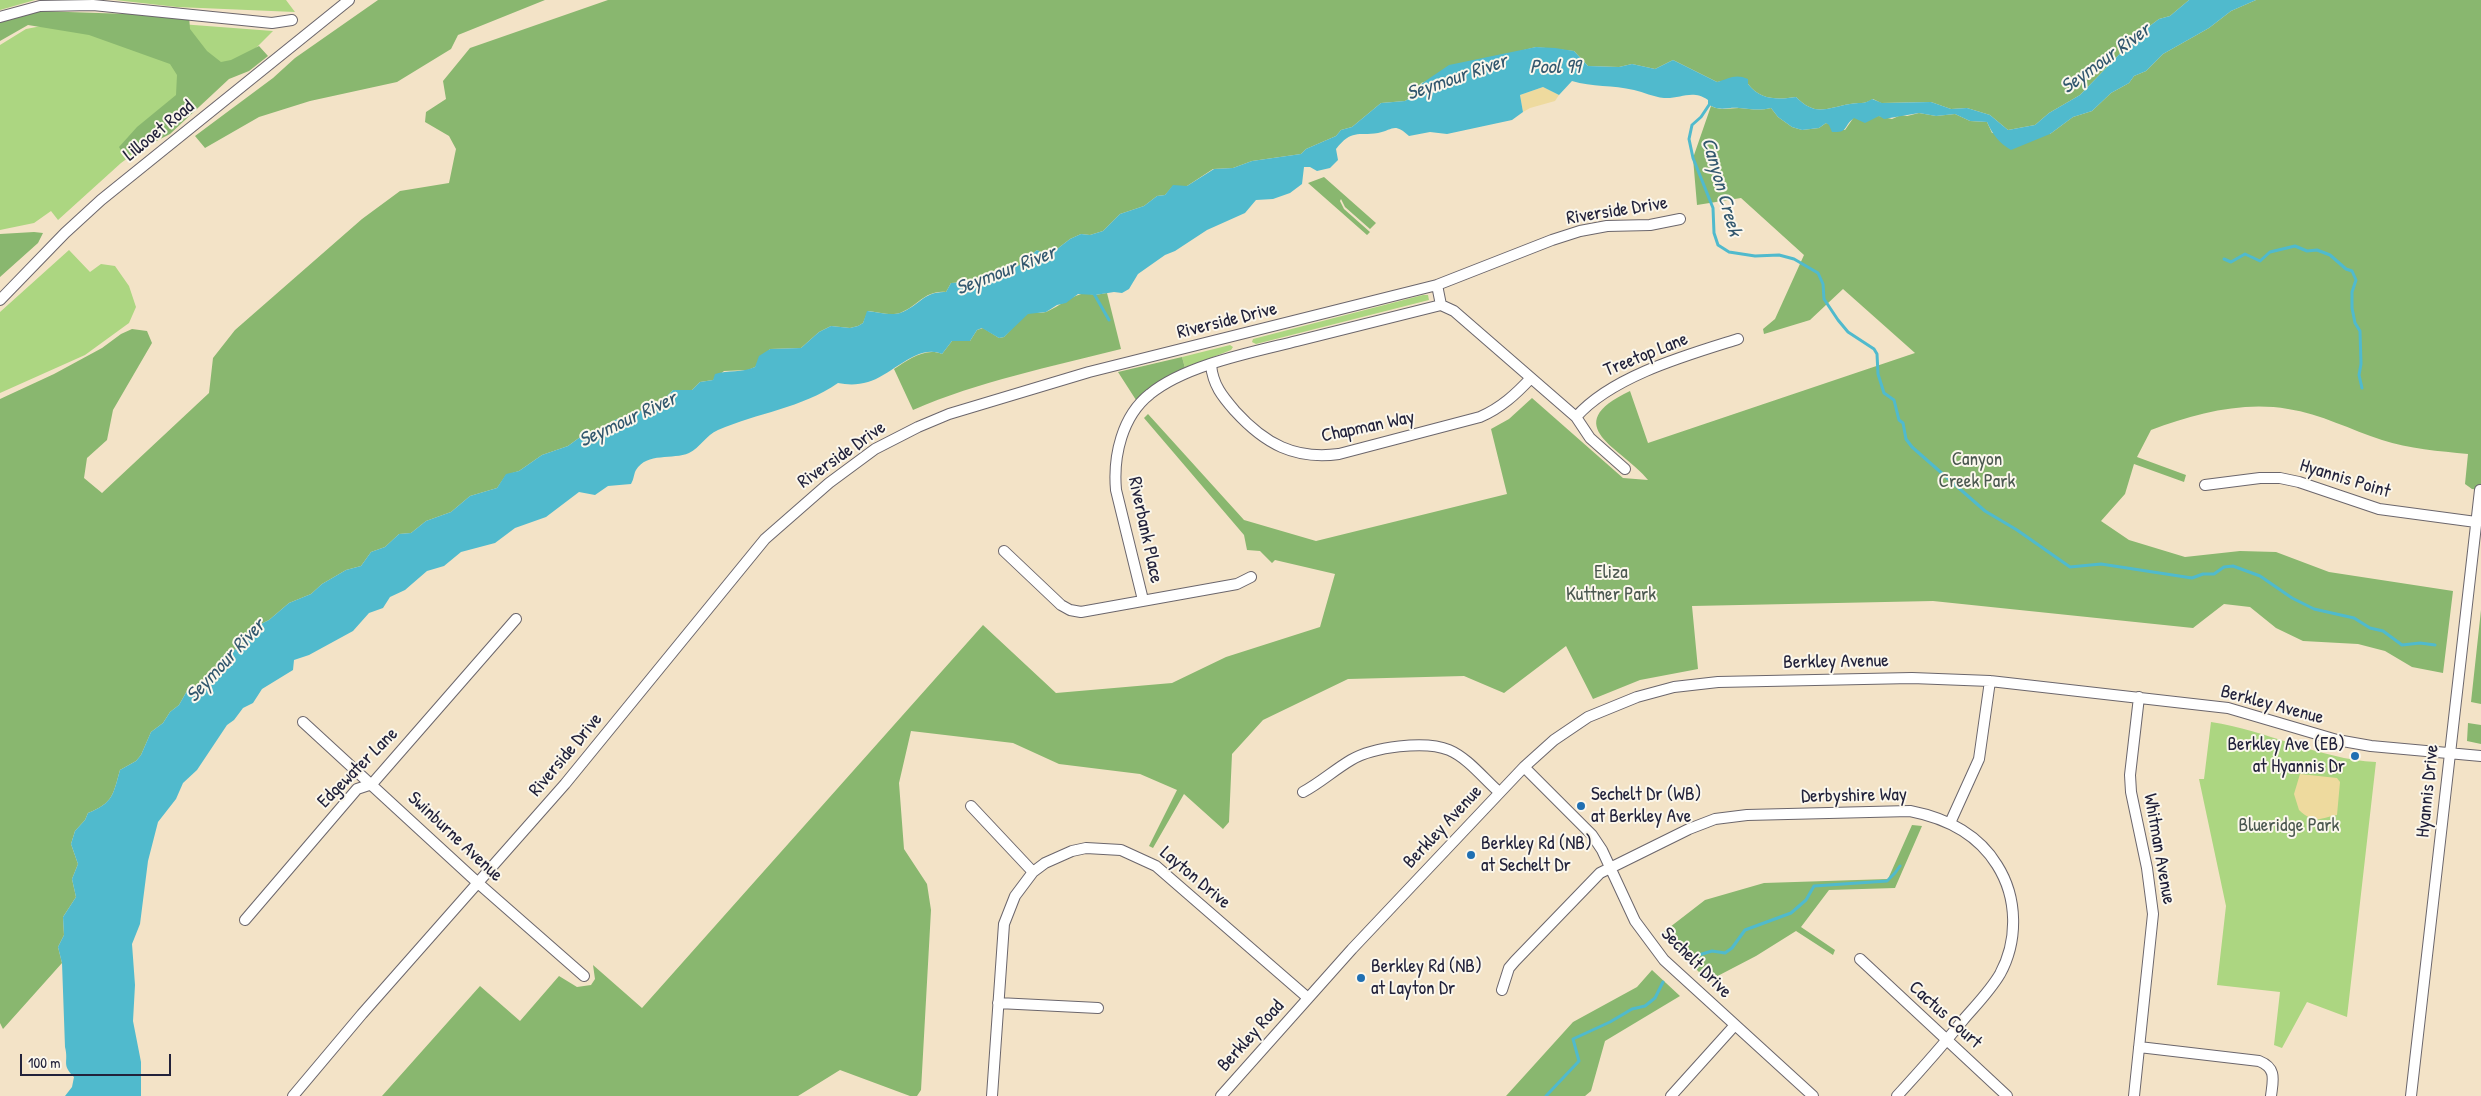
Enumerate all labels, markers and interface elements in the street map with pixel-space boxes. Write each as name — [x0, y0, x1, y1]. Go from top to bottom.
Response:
water label: Seymour River — [2057, 18, 2155, 100]
water label: Seymour River — [1404, 50, 1510, 106]
water label: Pool 99 — [1530, 56, 1580, 80]
street label: Lillooet Road — [119, 96, 199, 166]
water label: Canyon Creek — [1696, 135, 1746, 239]
street label: Riverside Drive — [1565, 192, 1669, 230]
water label: Seymour River — [953, 241, 1059, 301]
street label: Riverside Drive — [1175, 298, 1279, 344]
street label: Treetop Lane — [1601, 328, 1691, 382]
water label: Seymour River — [575, 387, 681, 453]
street label: Chapman Way — [1319, 406, 1417, 448]
street label: Riverside Drive — [794, 416, 890, 494]
park label: Canyon Creek Park — [1939, 449, 2015, 493]
street label: Hyannis Point — [2297, 454, 2393, 504]
street label: Riverbank Place — [1123, 475, 1167, 585]
park label: Eliza Kuttner Park — [1566, 562, 1656, 606]
water label: Seymour River — [181, 615, 271, 707]
street label: Berkley Avenue — [1783, 650, 1889, 674]
street label: Berkley Avenue — [2218, 680, 2326, 730]
street label: Riverside Drive — [524, 709, 608, 801]
street label: Edgewater Lane — [313, 723, 403, 813]
place label: Berkley Ave (EB) at Hyannis Dr — [2227, 734, 2345, 778]
street label: Hyannis Drive — [2412, 743, 2444, 839]
marker: Berkley Ave (EB) at Hyannis Dr — [2349, 750, 2361, 762]
street label: Berkley Avenue — [1399, 781, 1487, 873]
place label: Sechelt Dr (WB) at Berkley Ave — [1591, 784, 1701, 828]
street label: Derbyshire Way — [1801, 784, 1907, 808]
street label: Swinburne Avenue — [403, 787, 507, 887]
street label: Whitman Avenue — [2138, 792, 2180, 906]
marker: Sechelt Dr (WB) at Berkley Ave — [1575, 800, 1587, 812]
park label: Blueridge Park — [2238, 815, 2340, 837]
place label: Berkley Rd (NB) at Sechelt Dr — [1481, 833, 1592, 877]
street label: Layton Drive — [1155, 842, 1235, 914]
marker: Berkley Rd (NB) at Sechelt Dr — [1465, 849, 1477, 861]
street label: Sechelt Drive — [1656, 923, 1736, 1003]
place label: Berkley Rd (NB) at Layton Dr — [1371, 956, 1482, 1000]
marker: Berkley Rd (NB) at Layton Dr — [1355, 972, 1367, 984]
street label: Cactus Court — [1904, 976, 1986, 1054]
street label: Berkley Road — [1213, 995, 1289, 1077]
scale bar — [22, 1044, 174, 1076]
text: 100 m — [28, 1052, 61, 1073]

